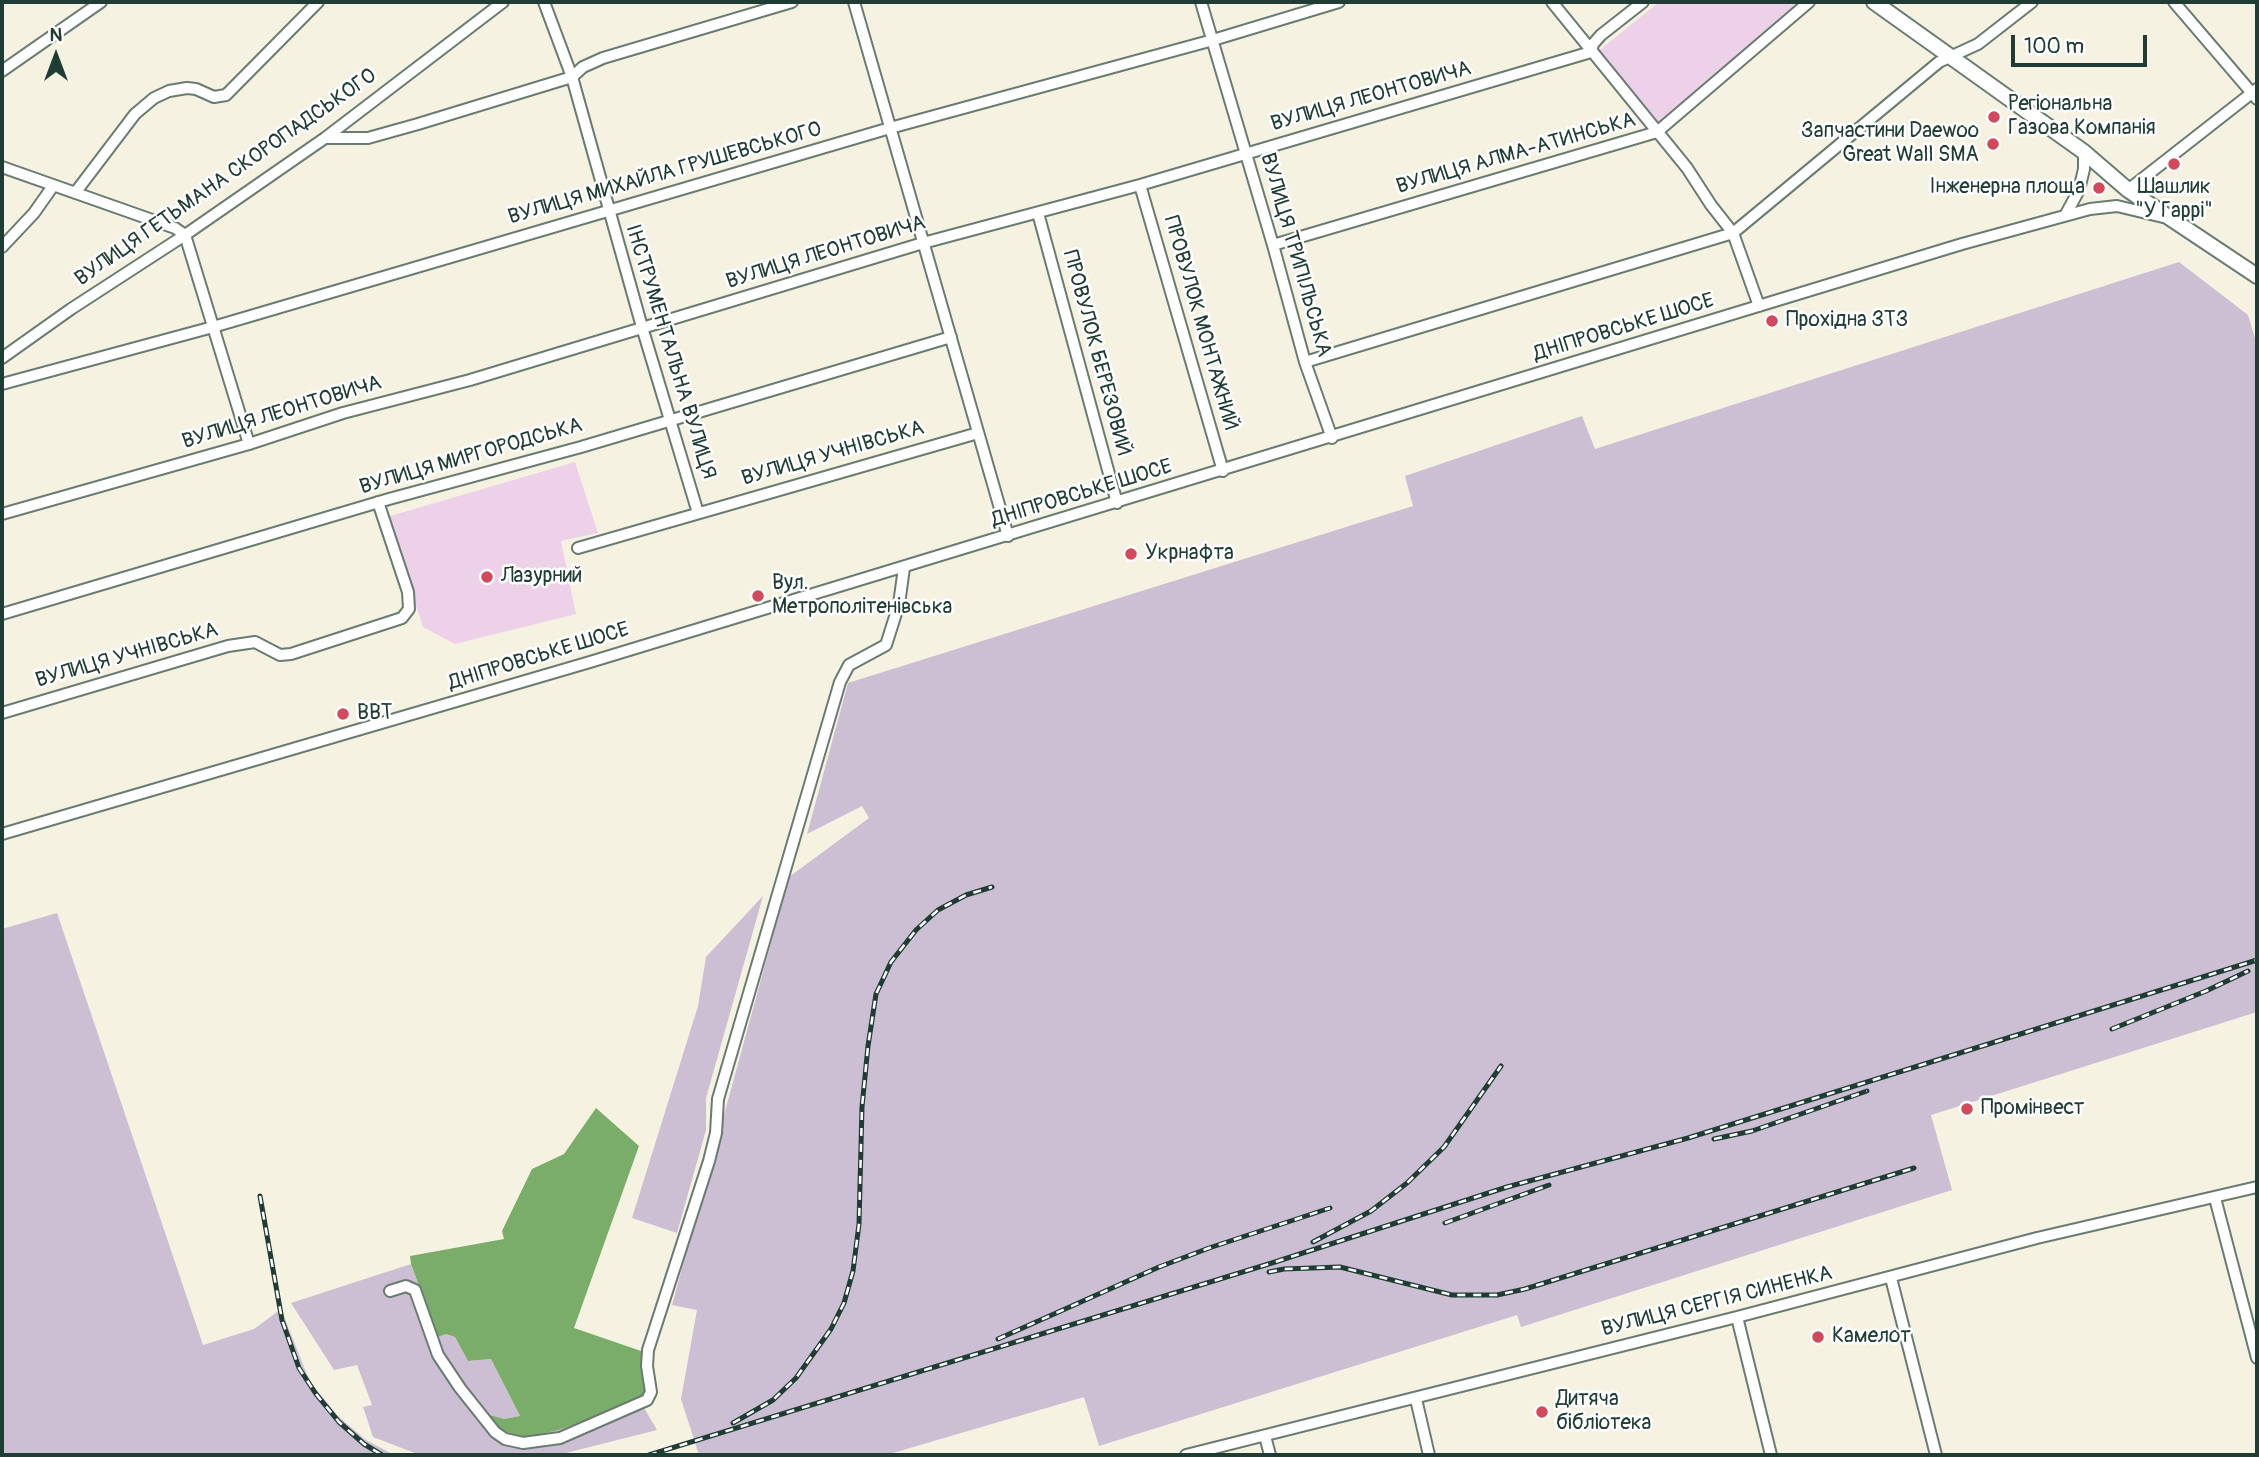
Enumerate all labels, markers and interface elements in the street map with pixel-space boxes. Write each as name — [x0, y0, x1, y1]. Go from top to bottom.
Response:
north arrow — [21, 21, 91, 91]
scale bar — [2014, 21, 2150, 65]
text: N — [50, 23, 62, 47]
text: 100 m — [2024, 33, 2084, 60]
street label: ВУЛИЦЯ ЛЕОНТОВИЧА — [1268, 56, 1474, 138]
street label: ВУЛИЦЯ ГЕТЬМАНА СКОРОПАДСЬКОГО — [70, 64, 382, 292]
place label: Регіональна Газова Компанія — [2008, 92, 2156, 142]
street label: ВУЛИЦЯ АЛМА-АТИНСЬКА — [1393, 108, 1639, 200]
marker: Регіональна Газова Компанія — [1986, 109, 2002, 125]
street label: ВУЛИЦЯ МИХАЙЛА ГРУШЕВСЬКОГО — [505, 117, 825, 231]
place label: Запчастини Daewoo Great Wall SMA — [1801, 119, 1979, 169]
marker: Запчастини Daewoo Great Wall SMA — [1985, 136, 2001, 152]
street label: ВУЛИЦЯ ТРИПІЛЬСЬКА — [1254, 150, 1336, 360]
marker: Шашлик "У Гаррі" — [2166, 156, 2182, 172]
place label: Інженерна площа — [1930, 175, 2085, 201]
place label: Шашлик "У Гаррі" — [2135, 175, 2213, 225]
marker: Інженерна площа — [2091, 180, 2107, 196]
street label: ВУЛИЦЯ ЛЕОНТОВИЧА — [723, 211, 929, 295]
street label: ПРОВУЛОК МОНТАЖНИЙ — [1157, 213, 1243, 433]
street label: ІНСТРУМЕНТАЛЬНА ВУЛИЦЯ — [619, 222, 721, 482]
street label: ПРОВУЛОК БЕРЕЗОВИЙ — [1056, 248, 1136, 458]
street label: ДНІПРОВСЬКЕ ШОСЕ — [1531, 289, 1717, 367]
place label: Прохідна ЗТЗ — [1786, 308, 1908, 334]
marker: Прохідна ЗТЗ — [1764, 313, 1780, 329]
street label: ВУЛИЦЯ ЛЕОНТОВИЧА — [179, 371, 385, 455]
street label: ВУЛИЦЯ МИРГОРОДСЬКА — [357, 413, 585, 501]
street label: ВУЛИЦЯ УЧНІВСЬКА — [739, 416, 927, 492]
street label: ДНІПРОВСЬКЕ ШОСЕ — [989, 455, 1175, 533]
place label: Укрнафта — [1145, 541, 1234, 567]
marker: Укрнафта — [1123, 546, 1139, 562]
place label: Лазурний — [501, 564, 582, 590]
marker: Лазурний — [479, 569, 495, 585]
place label: Вул. Метрополітенівська — [772, 571, 952, 621]
marker: Вул. Метрополітенівська — [750, 588, 766, 604]
street label: ВУЛИЦЯ УЧНІВСЬКА — [33, 618, 221, 694]
street label: ДНІПРОВСЬКЕ ШОСЕ — [446, 618, 632, 696]
place label: ВВТ — [357, 701, 392, 727]
marker: ВВТ — [335, 706, 351, 722]
place label: Промінвест — [1981, 1096, 2084, 1122]
marker: Промінвест — [1959, 1101, 1975, 1117]
street label: ВУЛИЦЯ СЕРГІЯ СИНЕНКА — [1599, 1261, 1835, 1343]
place label: Камелот — [1832, 1324, 1911, 1350]
marker: Камелот — [1810, 1329, 1826, 1345]
place label: Дитяча бібліотека — [1556, 1387, 1651, 1437]
marker: Дитяча бібліотека — [1534, 1404, 1550, 1420]

